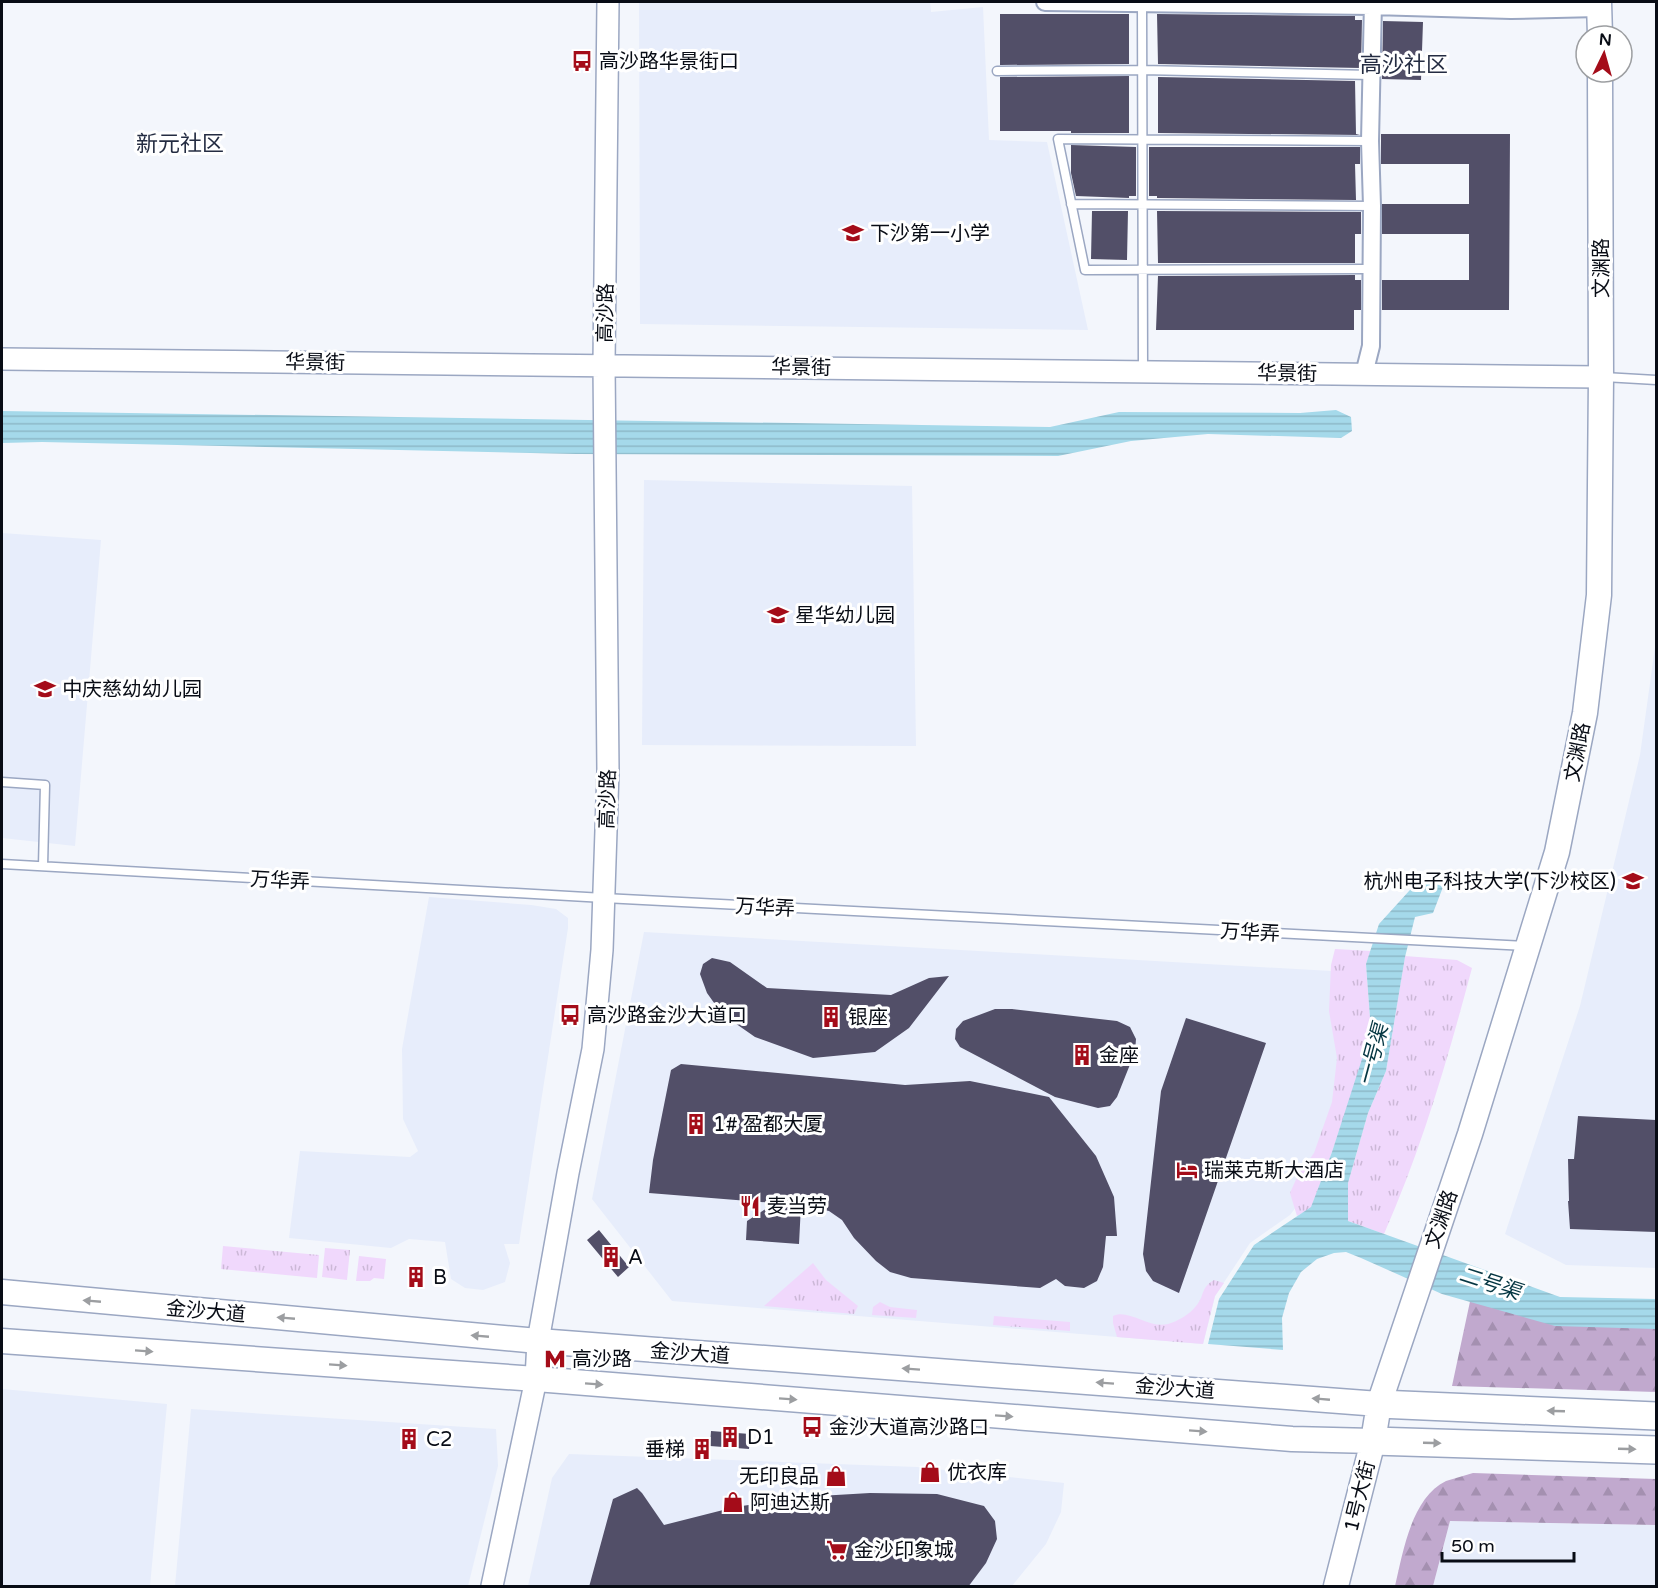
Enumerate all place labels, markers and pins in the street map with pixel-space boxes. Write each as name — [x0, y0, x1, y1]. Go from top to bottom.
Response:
bus stop icon: 高沙路华景街口 — [570, 49, 594, 73]
place label: 高沙路华景街口 — [599, 50, 739, 74]
school or university icon: 下沙第一小学 — [841, 221, 865, 245]
place label: 下沙第一小学 — [870, 222, 990, 246]
school or university icon: 星华幼儿园 — [766, 603, 790, 627]
place label: 星华幼儿园 — [795, 604, 895, 628]
school or university icon: 中庆慈幼幼儿园 — [33, 677, 57, 701]
place label: 中庆慈幼幼儿园 — [62, 678, 202, 702]
school or university icon: 杭州电子科技大学(下沙校区) — [1621, 869, 1645, 893]
place label: 杭州电子科技大学(下沙校区) — [1364, 870, 1616, 894]
bus stop icon: 高沙路金沙大道口 — [558, 1003, 582, 1027]
place label: 高沙路金沙大道口 — [587, 1004, 747, 1028]
building icon: 银座 — [819, 1005, 843, 1029]
place label: 银座 — [848, 1006, 888, 1030]
building icon: 金座 — [1070, 1043, 1094, 1067]
place label: 金座 — [1099, 1044, 1139, 1068]
building icon: 1# 盈都大厦 — [684, 1112, 708, 1136]
place label: 1# 盈都大厦 — [713, 1113, 823, 1137]
hotel icon: 瑞莱克斯大酒店 — [1175, 1158, 1199, 1182]
place label: 瑞莱克斯大酒店 — [1204, 1159, 1344, 1183]
restaurant icon: 麦当劳 — [738, 1194, 762, 1218]
place label: 麦当劳 — [767, 1195, 827, 1219]
building icon: A — [599, 1245, 623, 1269]
place label: A — [628, 1246, 643, 1270]
building icon: B — [404, 1265, 428, 1289]
place label: B — [433, 1266, 447, 1290]
metro station icon: 高沙路 — [543, 1347, 567, 1371]
place label: 高沙路 — [572, 1348, 632, 1372]
bus stop icon: 金沙大道高沙路口 — [800, 1415, 824, 1439]
place label: 金沙大道高沙路口 — [829, 1416, 989, 1440]
building icon: D1 — [718, 1425, 742, 1449]
place label: D1 — [747, 1426, 775, 1450]
building icon: C2 — [397, 1427, 421, 1451]
place label: C2 — [426, 1428, 452, 1452]
building icon: 垂梯 — [690, 1437, 714, 1461]
place label: 垂梯 — [645, 1438, 685, 1462]
shop icon: 优衣库 — [918, 1460, 942, 1484]
place label: 优衣库 — [947, 1461, 1007, 1485]
shop icon: 无印良品 — [824, 1464, 848, 1488]
place label: 无印良品 — [739, 1465, 819, 1489]
shop icon: 阿迪达斯 — [721, 1490, 745, 1514]
place label: 阿迪达斯 — [750, 1491, 830, 1515]
supermarket icon: 金沙印象城 — [825, 1538, 849, 1562]
place label: 金沙印象城 — [854, 1539, 954, 1563]

